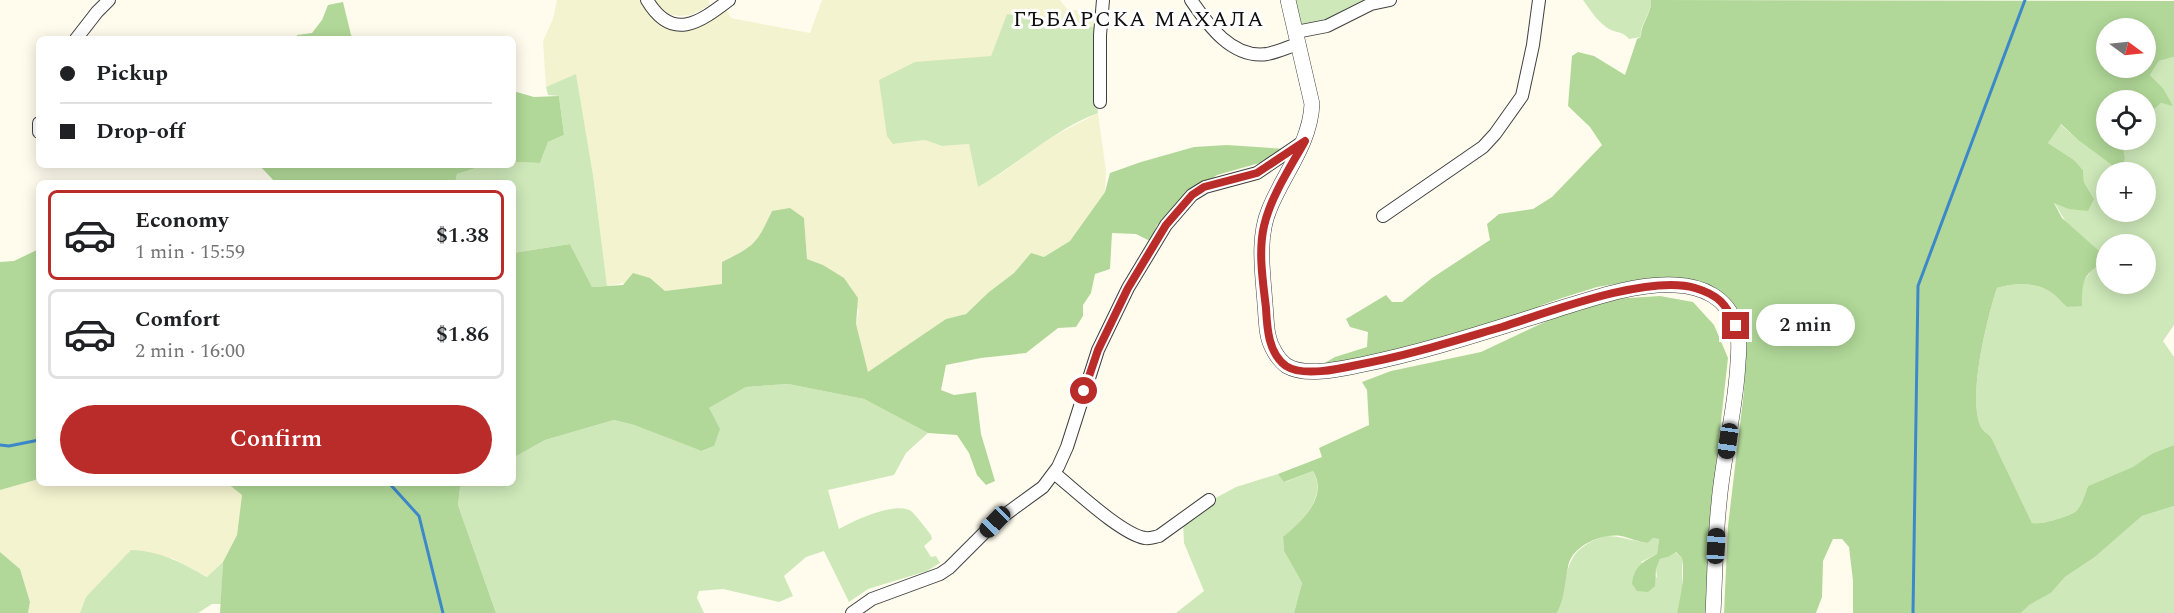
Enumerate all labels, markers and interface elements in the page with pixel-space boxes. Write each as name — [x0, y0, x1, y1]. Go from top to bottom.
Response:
district label: ГЪБАРСКА МАХАЛА — [1013, 3, 1265, 36]
north arrow — [2096, 18, 2156, 78]
map controls — [2096, 18, 2156, 294]
text: Pickup — [96, 57, 168, 90]
button: locate — [2096, 90, 2156, 150]
text: Drop-off — [96, 115, 185, 148]
button: + — [2096, 162, 2156, 222]
text: Economy — [135, 204, 228, 237]
icon: car — [63, 208, 117, 262]
text: $1.38 — [436, 219, 489, 252]
button: − — [2096, 234, 2156, 294]
text: 1 min · 15:59 — [135, 237, 245, 267]
text: Comfort — [135, 303, 220, 336]
callout: 2 min — [1757, 305, 1856, 347]
icon: car — [63, 307, 117, 361]
text: 2 min — [1780, 310, 1831, 340]
route end — [1722, 312, 1749, 339]
text: $1.86 — [436, 318, 489, 351]
text: 2 min · 16:00 — [135, 336, 245, 366]
route start — [1070, 377, 1097, 404]
button: Confirm — [60, 405, 492, 474]
car — [1717, 422, 1739, 460]
car — [976, 503, 1014, 541]
car — [1706, 528, 1726, 564]

